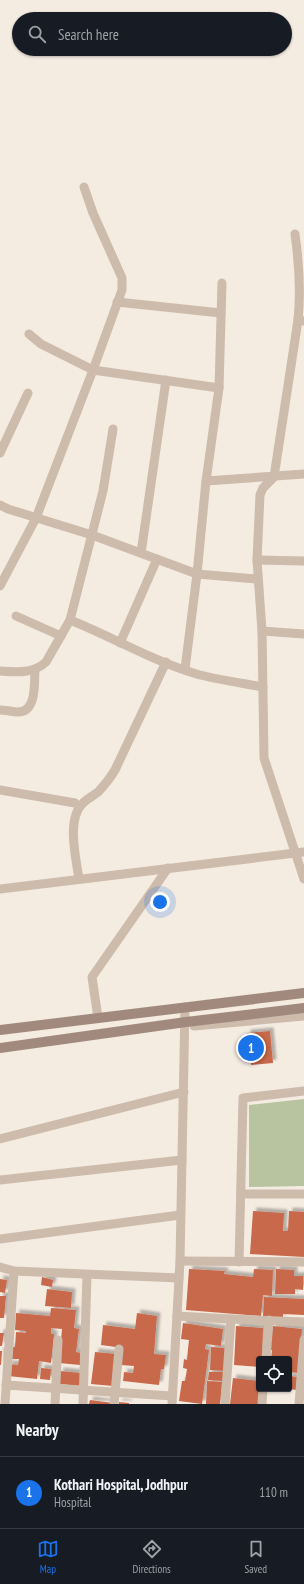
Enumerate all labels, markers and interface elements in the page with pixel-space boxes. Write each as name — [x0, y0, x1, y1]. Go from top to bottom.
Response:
search box — [12, 12, 292, 56]
icon: search — [26, 23, 48, 45]
text: Search here — [58, 25, 119, 44]
your location — [150, 892, 170, 912]
pin: 1 — [238, 1033, 264, 1063]
map controls — [256, 1356, 292, 1392]
button: locate — [256, 1356, 292, 1392]
text: Nearby — [16, 1419, 59, 1441]
text: Kothari Hospital, Jodhpur — [54, 1475, 188, 1494]
text: 1 — [26, 1484, 32, 1501]
text: 110 m — [259, 1484, 288, 1501]
text: Hospital — [54, 1494, 91, 1511]
tab: Map — [37, 1538, 59, 1576]
tab: Directions — [133, 1538, 171, 1576]
tab: Saved — [244, 1538, 267, 1576]

